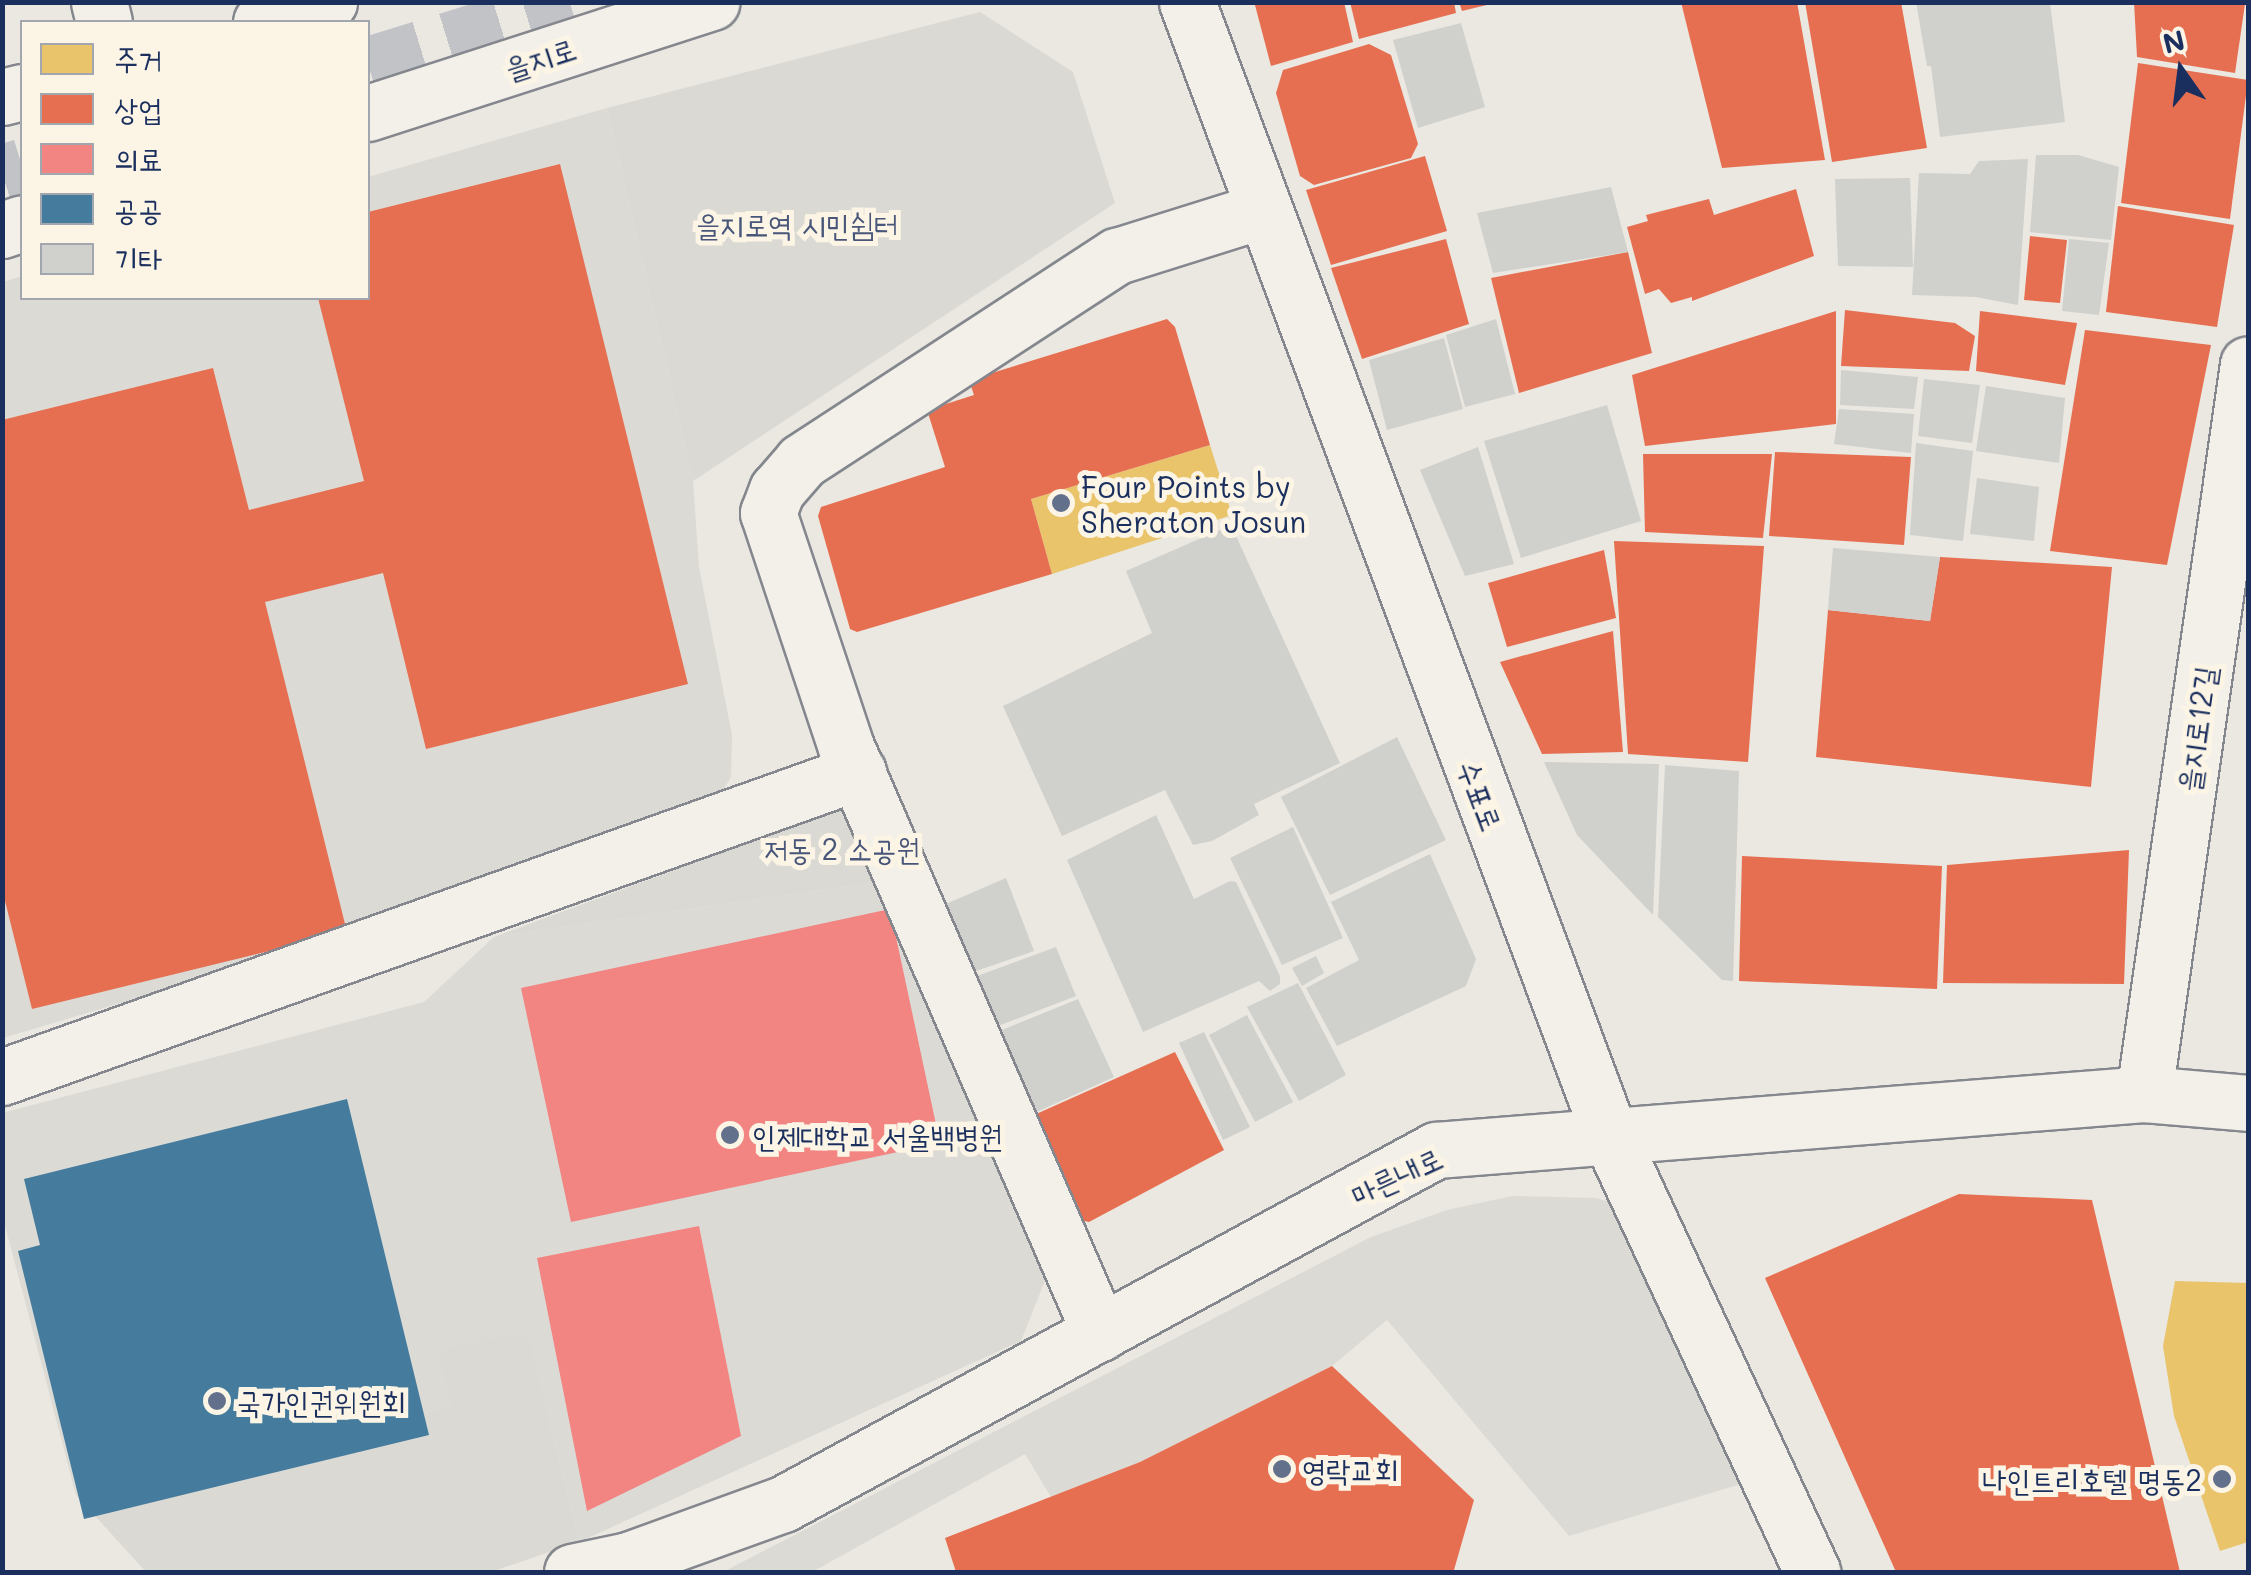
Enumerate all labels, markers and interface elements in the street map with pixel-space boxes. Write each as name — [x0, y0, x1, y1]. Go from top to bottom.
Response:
legend — [20, 20, 370, 300]
north arrow — [2131, 20, 2231, 120]
text: N — [2159, 21, 2188, 61]
street label: 을지로 — [500, 30, 580, 86]
text: 주거 — [114, 38, 162, 78]
text: 상업 — [114, 88, 162, 128]
text: 의료 — [114, 138, 162, 178]
text: 공공 — [114, 188, 162, 228]
park label: 을지로역 시민쉼터 — [696, 206, 898, 242]
text: 기타 — [114, 238, 162, 278]
place label: Four Points by Sheraton Josun — [1081, 468, 1306, 538]
marker: Four Points by Sheraton Josun — [1050, 492, 1072, 514]
street label: 을지로12길 — [2169, 664, 2223, 794]
street label: 수표로 — [1451, 755, 1511, 835]
park label: 저동 2 소공원 — [764, 830, 920, 866]
place label: 인제대학교 서울백병원 — [752, 1117, 1003, 1153]
marker: 인제대학교 서울백병원 — [717, 1122, 743, 1148]
street label: 마른내로 — [1345, 1139, 1447, 1213]
place label: 국가인권위원회 — [237, 1383, 406, 1419]
marker: 국가인권위원회 — [206, 1390, 228, 1412]
place label: 영락교회 — [1302, 1451, 1399, 1487]
marker: 영락교회 — [1271, 1458, 1293, 1480]
place label: 나인트리호텔 명동2 — [1983, 1461, 2202, 1497]
marker: 나인트리호텔 명동2 — [2211, 1468, 2233, 1490]

